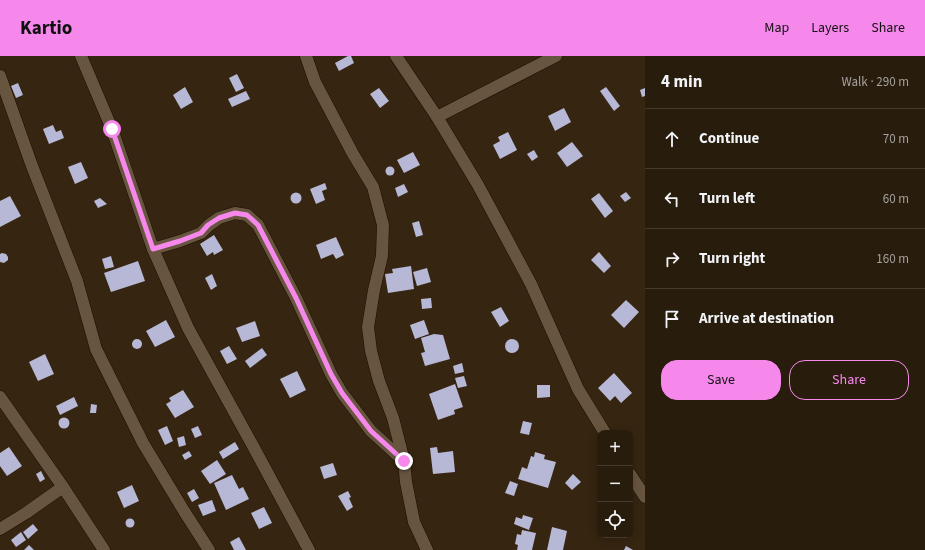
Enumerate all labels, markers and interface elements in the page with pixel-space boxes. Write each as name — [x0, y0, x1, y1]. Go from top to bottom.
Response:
text: Kartio — [20, 15, 72, 42]
text: Map — [764, 18, 789, 38]
text: Layers — [811, 18, 849, 38]
text: Share — [871, 18, 905, 38]
text: 4 min — [661, 70, 702, 94]
text: Walk · 290 m — [841, 73, 909, 91]
route start — [103, 120, 121, 138]
icon: ahead — [661, 128, 683, 150]
text: Continue — [699, 128, 759, 149]
text: 70 m — [883, 130, 909, 148]
icon: left — [661, 188, 683, 210]
text: Turn left — [699, 188, 755, 209]
text: 60 m — [883, 190, 909, 208]
icon: right — [661, 248, 683, 270]
text: Turn right — [699, 248, 765, 269]
text: 160 m — [876, 250, 909, 268]
icon: arrive — [661, 308, 683, 330]
text: Arrive at destination — [699, 308, 834, 329]
button: Save — [661, 360, 781, 400]
button: Share — [789, 360, 909, 400]
map controls — [597, 430, 633, 538]
button: + — [597, 430, 633, 466]
route end — [395, 452, 413, 470]
button: − — [597, 466, 633, 502]
button: locate — [597, 502, 633, 538]

